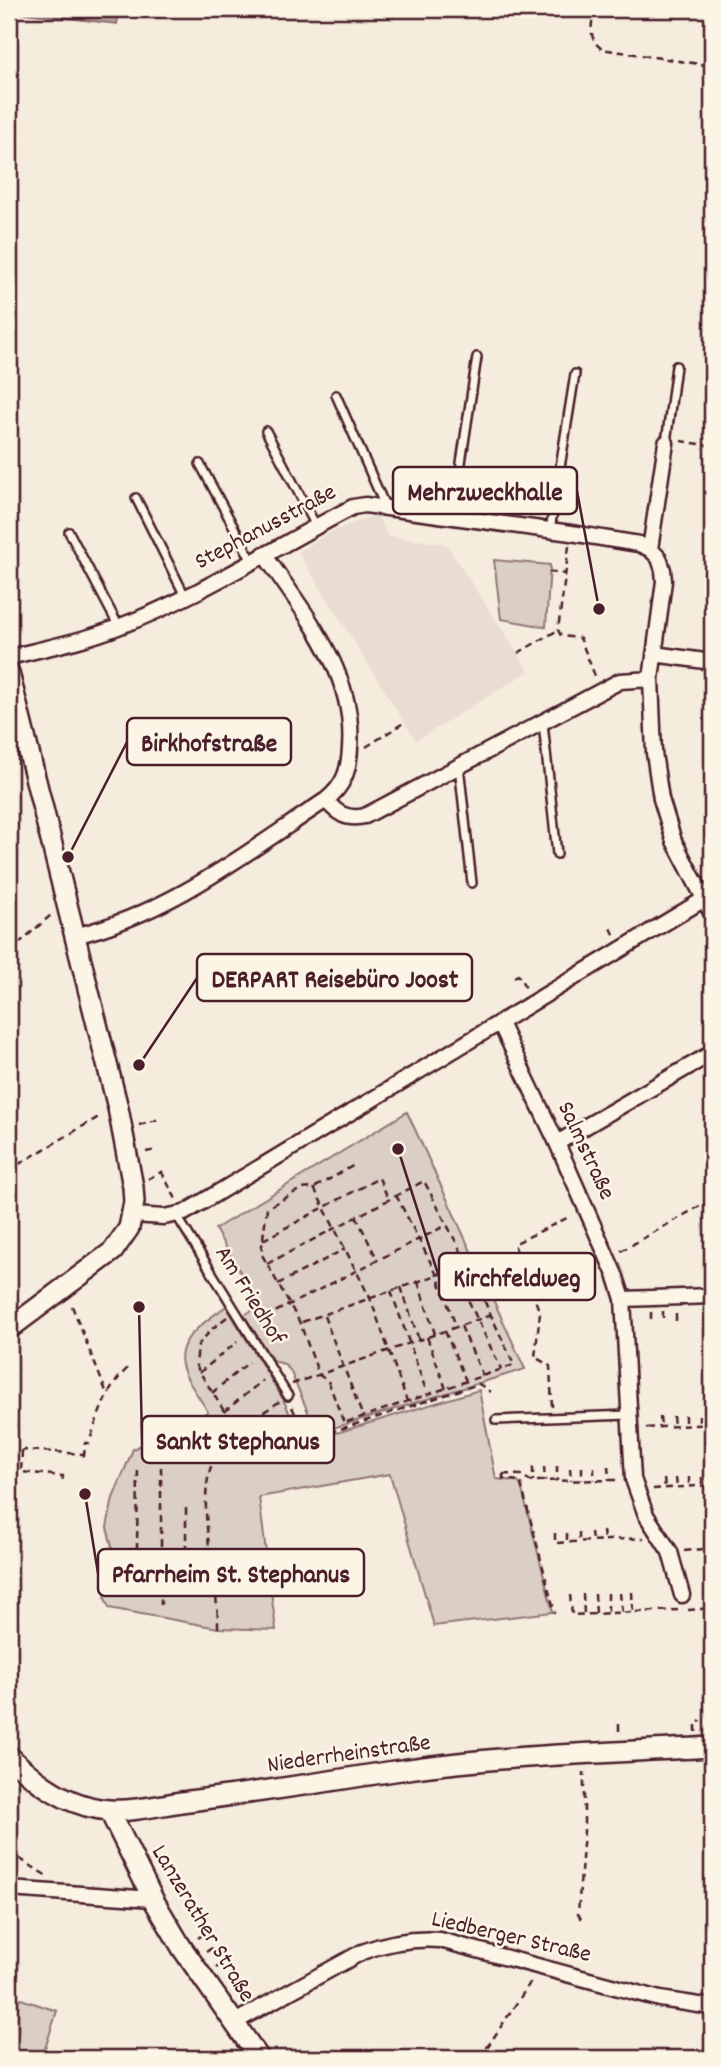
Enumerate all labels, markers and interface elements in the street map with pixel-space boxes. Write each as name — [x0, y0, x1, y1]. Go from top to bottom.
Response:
callout: Mehrzweckhalle — [393, 467, 577, 514]
street label: Stephanusstraße — [189, 476, 343, 580]
text: Mehrzweckhalle — [407, 476, 563, 513]
callout: Birkhofstraße — [127, 718, 291, 765]
text: Birkhofstraße — [141, 727, 277, 764]
callout: DERPART Reisebüro Joost — [197, 954, 472, 1001]
text: DERPART Reisebüro Joost — [212, 963, 459, 1000]
street label: Salmstraße — [547, 1096, 623, 1206]
street label: Am Friedhof — [205, 1240, 293, 1353]
callout: Kirchfeldweg — [439, 1253, 595, 1300]
text: Kirchfeldweg — [453, 1262, 581, 1299]
callout: Sankt Stephanus — [142, 1416, 334, 1463]
text: Sankt Stephanus — [156, 1425, 320, 1462]
callout: Pfarrheim St. Stephanus — [98, 1549, 364, 1596]
text: Pfarrheim St. Stephanus — [112, 1558, 350, 1595]
street label: Niederrheinstraße — [265, 1727, 433, 1783]
street label: Lanzerather Straße — [141, 1839, 263, 2009]
street label: Liedberger Straße — [428, 1903, 594, 1973]

